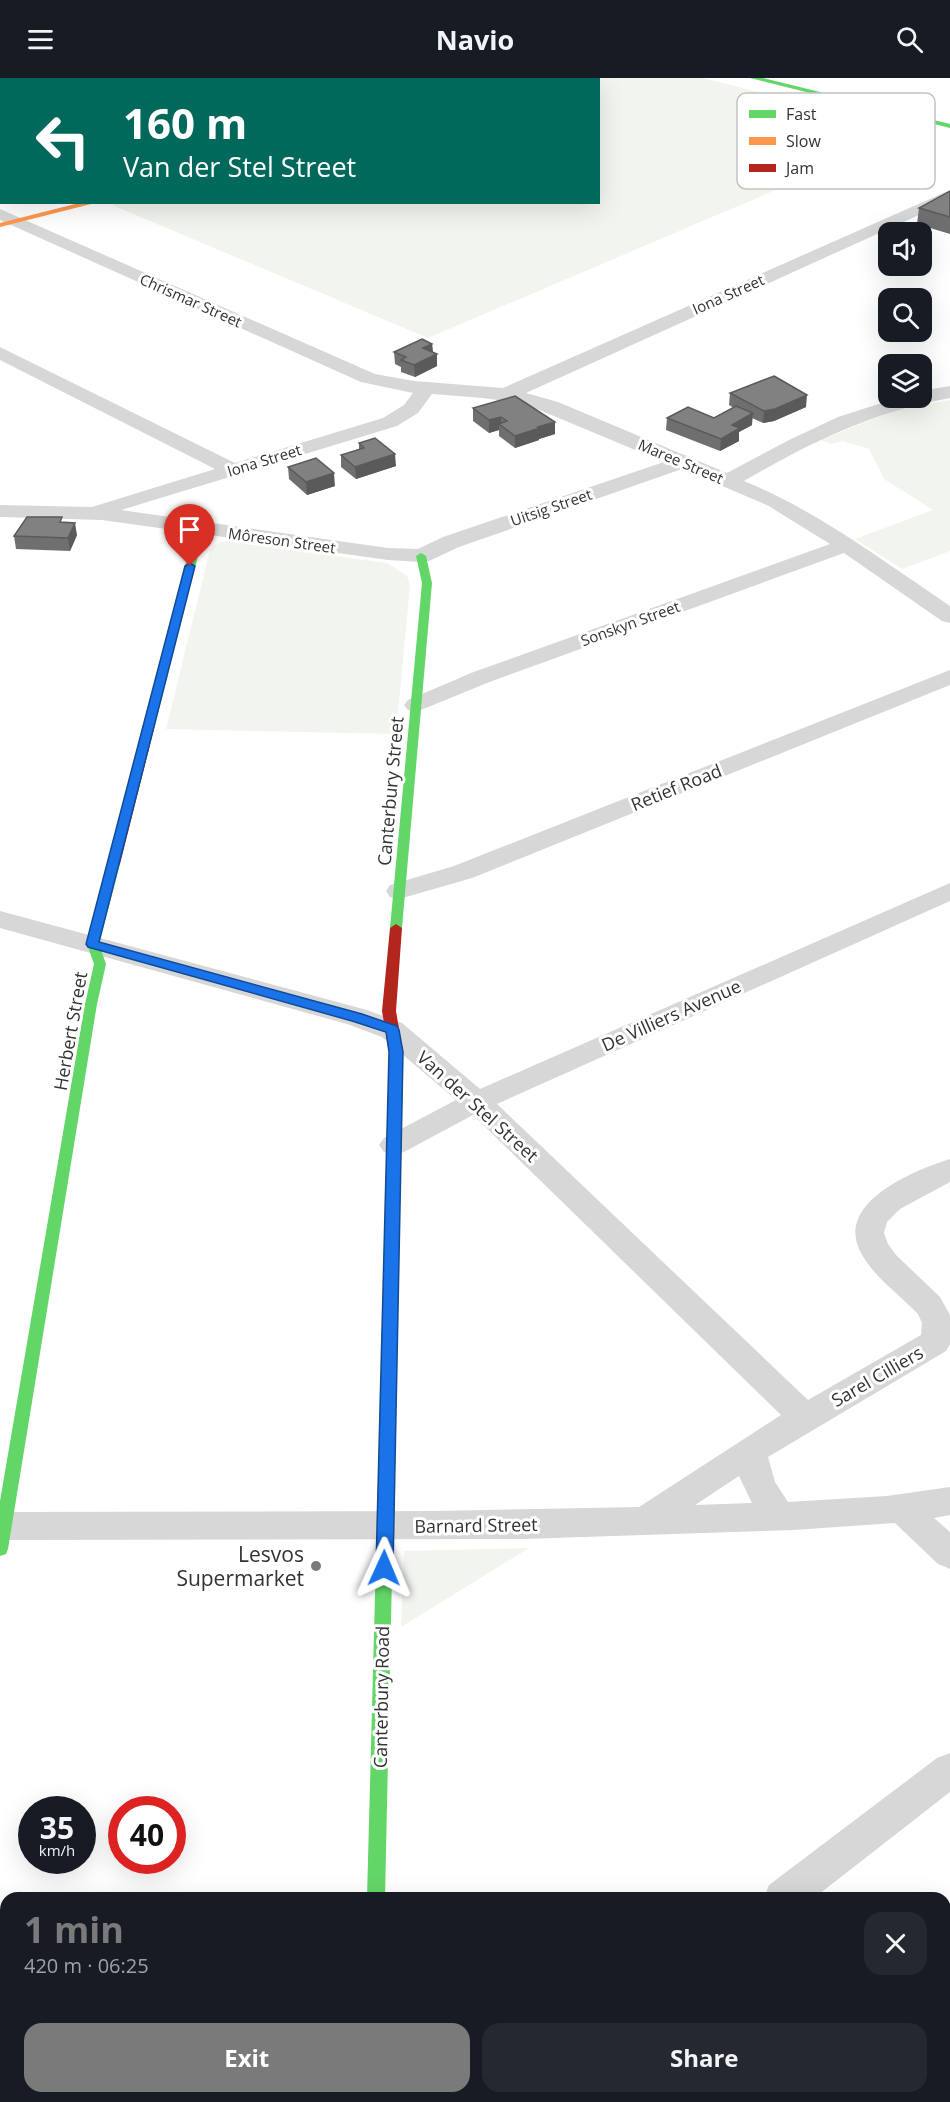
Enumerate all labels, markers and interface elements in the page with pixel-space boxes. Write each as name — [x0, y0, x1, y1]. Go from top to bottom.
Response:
text: Navio — [436, 21, 514, 58]
icon: menu — [24, 23, 57, 56]
icon: search — [893, 23, 926, 56]
legend — [737, 93, 935, 189]
text: 160 m — [123, 94, 247, 151]
icon: left — [24, 102, 102, 180]
text: Fast — [786, 103, 817, 125]
text: Slow — [786, 130, 821, 152]
text: Van der Stel Street — [123, 148, 356, 185]
text: Jam — [784, 157, 814, 179]
map controls — [878, 222, 932, 408]
button: sound — [878, 222, 932, 276]
street label: Chrismar Street — [137, 269, 245, 331]
street label: Iona Street — [689, 269, 767, 319]
button: search — [878, 288, 932, 342]
button: layers — [878, 354, 932, 408]
street label: Maree Street — [635, 434, 727, 488]
street label: Iona Street — [224, 439, 304, 481]
street label: Uitsig Street — [508, 484, 594, 530]
pin — [164, 504, 215, 566]
icon: arrive — [173, 513, 206, 546]
street label: Môreson Street — [227, 523, 337, 557]
street label: Sonskyn Street — [578, 596, 682, 650]
street label: Canterbury Street — [372, 715, 408, 867]
street label: Retief Road — [627, 758, 725, 816]
street label: Herbert Street — [48, 970, 92, 1092]
street label: De Villiers Avenue — [598, 974, 744, 1056]
street label: Van der Stel Street — [412, 1045, 544, 1167]
street label: Sarel Cilliers — [827, 1340, 927, 1412]
street label: Barnard Street — [414, 1512, 538, 1538]
position arrow — [352, 1536, 416, 1600]
place label: Lesvos Supermarket — [176, 1540, 304, 1592]
marker: Lesvos Supermarket — [309, 1559, 323, 1573]
street label: Canterbury Road — [368, 1626, 394, 1768]
speed limit sign: 40 — [108, 1796, 186, 1874]
text: 35 — [40, 1807, 74, 1848]
text: km/h — [39, 1840, 75, 1860]
text: 1 min — [24, 1905, 124, 1954]
button: close — [864, 1912, 927, 1975]
text: 420 m · 06:25 — [24, 1952, 149, 1979]
button: Exit — [24, 2023, 470, 2092]
button: Share — [482, 2023, 927, 2092]

